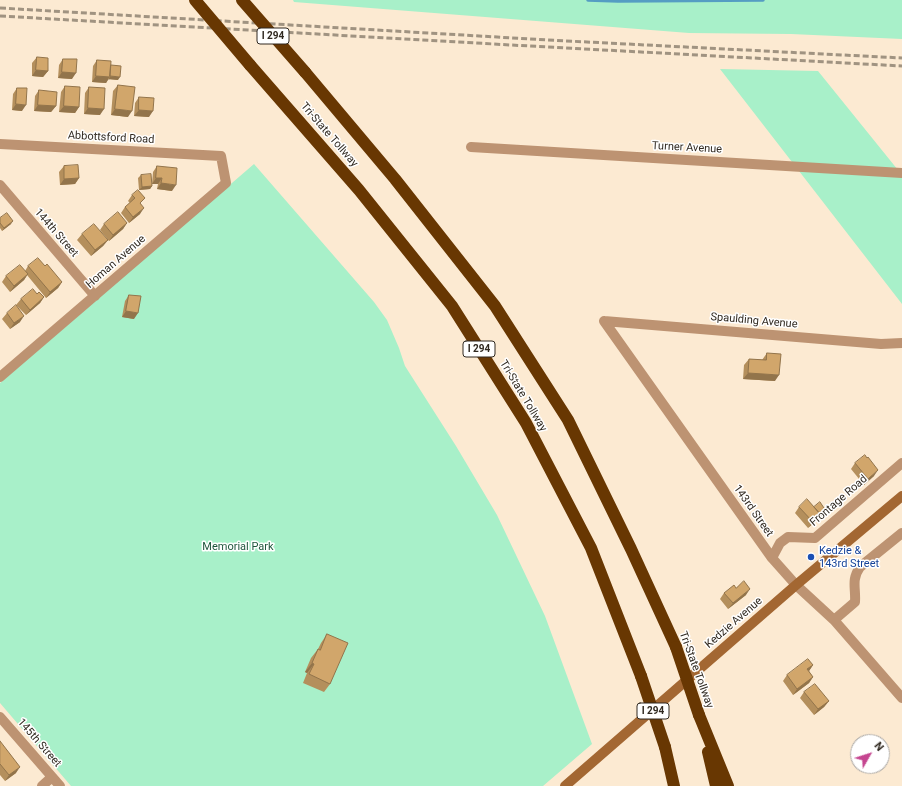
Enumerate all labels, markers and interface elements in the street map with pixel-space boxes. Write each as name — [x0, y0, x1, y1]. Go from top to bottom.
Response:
road number: I 294 — [257, 28, 289, 44]
street label: Tri-State Tollway — [297, 100, 361, 170]
street label: Abbottsford Road — [67, 129, 155, 147]
street label: Turner Avenue — [652, 140, 722, 156]
street label: 144th Street — [31, 206, 81, 260]
street label: Homan Avenue — [84, 233, 148, 291]
street label: Spaulding Avenue — [710, 311, 798, 331]
road number: I 294 — [463, 341, 495, 357]
street label: Tri-State Tollway — [497, 358, 549, 434]
street label: Frontage Road — [808, 473, 870, 529]
street label: 143rd Street — [730, 483, 776, 539]
park label: Memorial Park — [202, 540, 274, 554]
place label: Kedzie & 143rd Street — [819, 544, 879, 570]
marker: Kedzie & 143rd Street — [806, 552, 816, 562]
street label: Kedzie Avenue — [703, 595, 765, 651]
street label: Tri-State Tollway — [676, 630, 716, 710]
road number: I 294 — [637, 703, 669, 719]
street label: 145th Street — [14, 716, 64, 770]
north arrow — [850, 734, 890, 774]
text: N — [871, 740, 886, 754]

